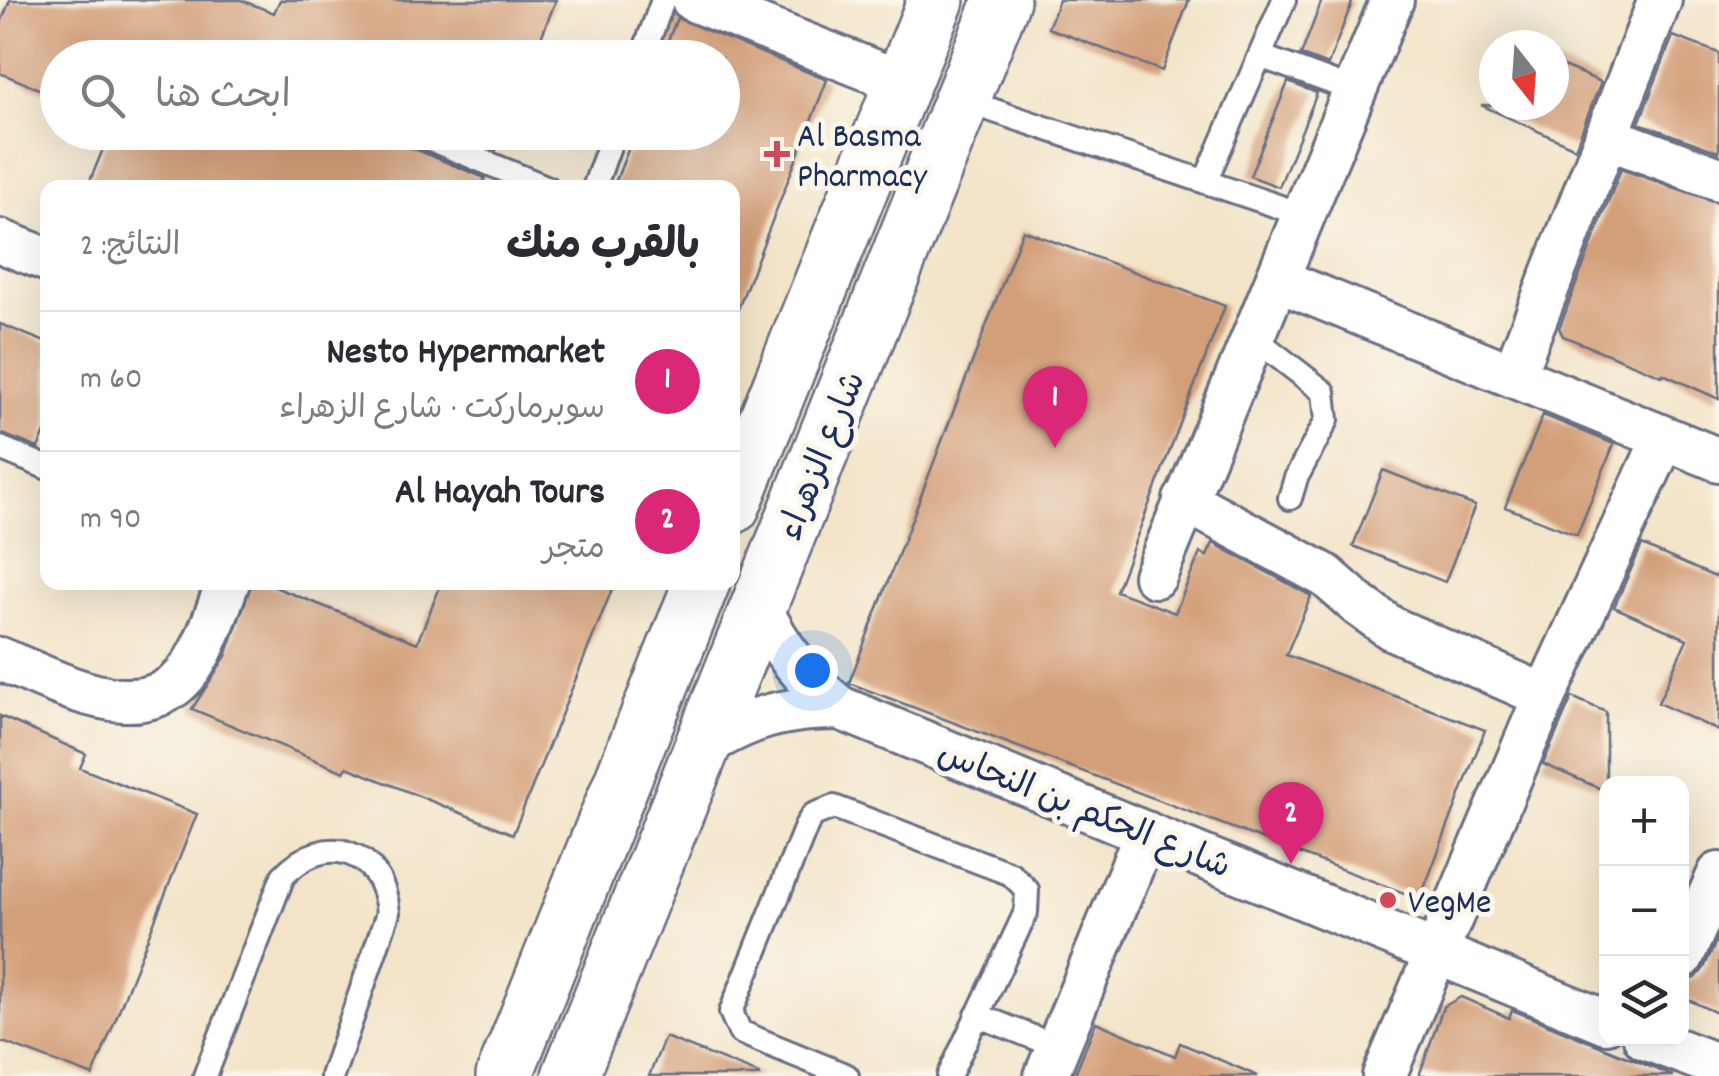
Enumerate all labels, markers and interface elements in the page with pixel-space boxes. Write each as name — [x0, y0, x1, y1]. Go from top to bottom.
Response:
north arrow — [1479, 30, 1569, 120]
search box — [40, 40, 740, 150]
icon: search — [75, 68, 130, 123]
text: ابحث هنا — [155, 71, 291, 126]
place label: Al Basma Pharmacy — [797, 114, 928, 204]
marker: Al Basma Pharmacy — [766, 143, 788, 165]
text: بالقرب منك — [506, 219, 700, 279]
text: النتائج: 2 — [80, 225, 180, 271]
text: Nesto Hypermarket — [326, 327, 605, 382]
text: 60 m — [80, 358, 142, 404]
text: 1 — [664, 358, 671, 404]
street label: شارع الزهراء — [768, 365, 881, 549]
pin: 1 — [1022, 366, 1088, 448]
text: سوبرماركت · شارع الزهراء — [279, 388, 605, 434]
text: Al Hayah Tours — [395, 467, 605, 522]
text: 90 m — [80, 498, 141, 544]
text: 2 — [661, 498, 675, 544]
text: متجر — [542, 528, 605, 574]
your location — [787, 645, 838, 696]
street label: شارع الحكم بن النحاس — [929, 731, 1237, 894]
map controls — [1599, 776, 1689, 1046]
button: + — [1599, 776, 1689, 866]
pin: 2 — [1258, 782, 1324, 864]
button: − — [1599, 866, 1689, 956]
place label: VegMe — [1408, 880, 1491, 930]
marker: VegMe — [1377, 889, 1399, 911]
button: layers — [1599, 956, 1689, 1046]

